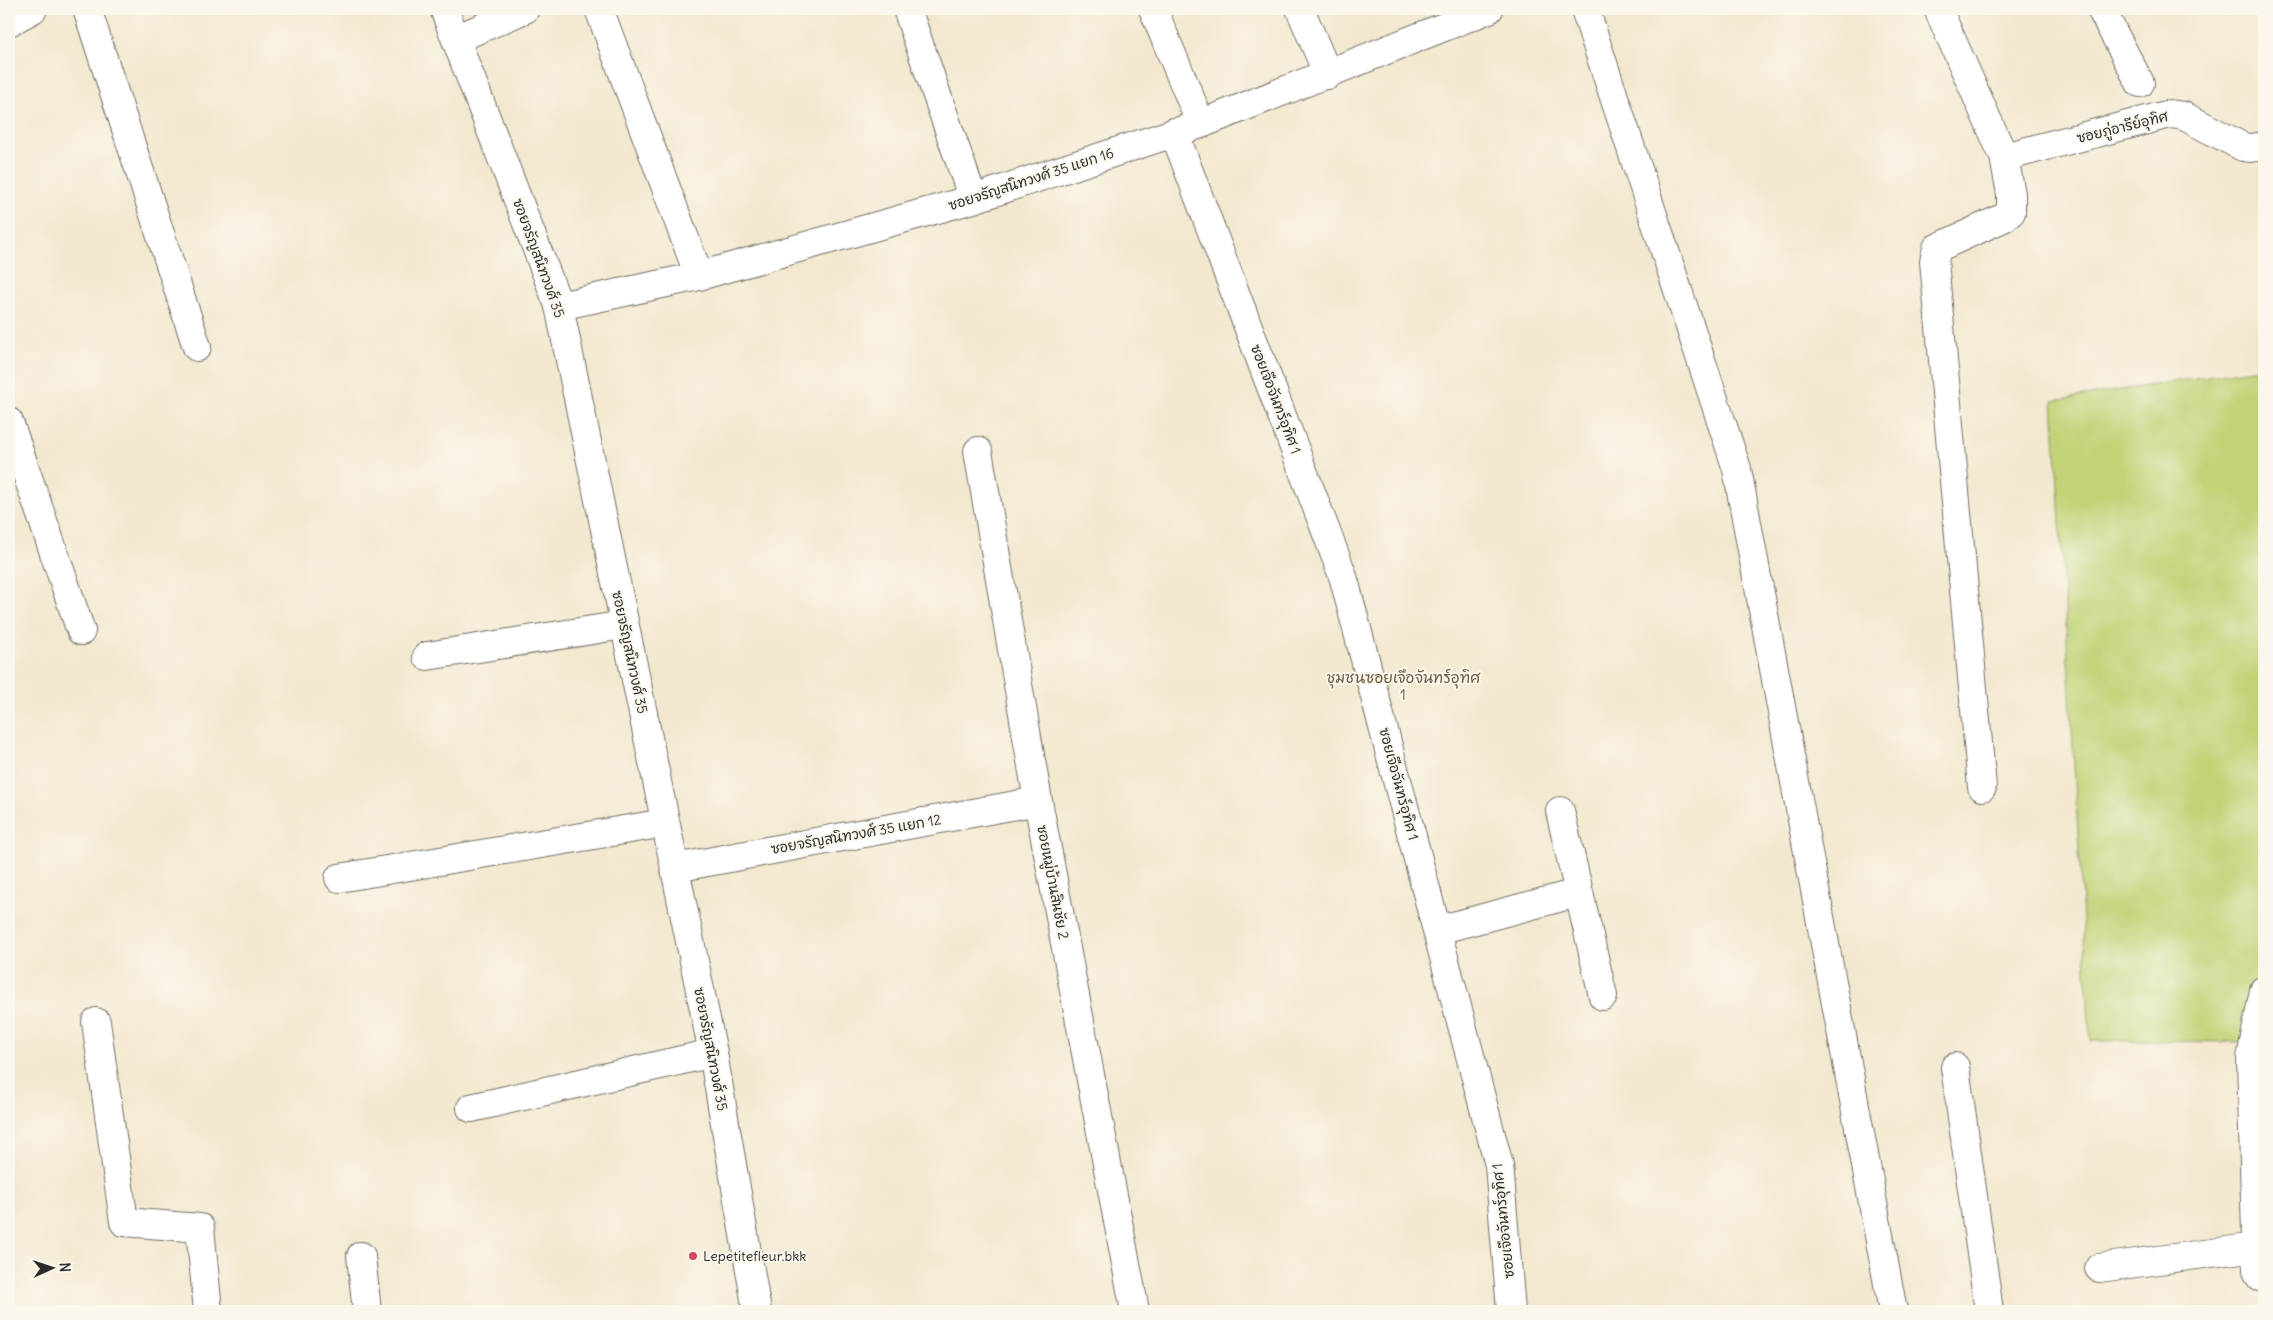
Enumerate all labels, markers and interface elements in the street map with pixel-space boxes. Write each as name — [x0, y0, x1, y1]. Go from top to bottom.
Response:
street label: ซอยภู่อารีย์อุทิศ — [2075, 107, 2171, 148]
street label: ซอยจรัญสนิทวงศ์ 35 แยก 16 — [946, 144, 1116, 214]
street label: ซอยจรัญสนิทวงศ์ 35 — [509, 196, 569, 320]
street label: ซอยเจือจันทร์อุทิศ 1 — [1246, 342, 1305, 457]
street label: ซอยจรัญสนิทวงศ์ 35 — [608, 589, 652, 715]
district label: ชุมชนซอยเจือจันทร์อุทิศ 1 — [1326, 668, 1481, 704]
street label: ซอยเจือจันทร์อุทิศ 1 — [1374, 726, 1423, 843]
street label: ซอยจรัญสนิทวงศ์ 35 แยก 12 — [769, 810, 943, 858]
street label: ซอยหมู่บ้านสินชัย 2 — [1032, 823, 1073, 941]
street label: ซอยจรัญสนิทวงศ์ 35 — [690, 986, 732, 1112]
street label: ซอยเจือจันทร์อุทิศ 1 — [1488, 1162, 1519, 1280]
north arrow — [28, 1242, 78, 1292]
place label: Lepetitefleur.bkk — [703, 1247, 806, 1265]
marker: Lepetitefleur.bkk — [687, 1250, 699, 1262]
text: N — [56, 1262, 74, 1273]

